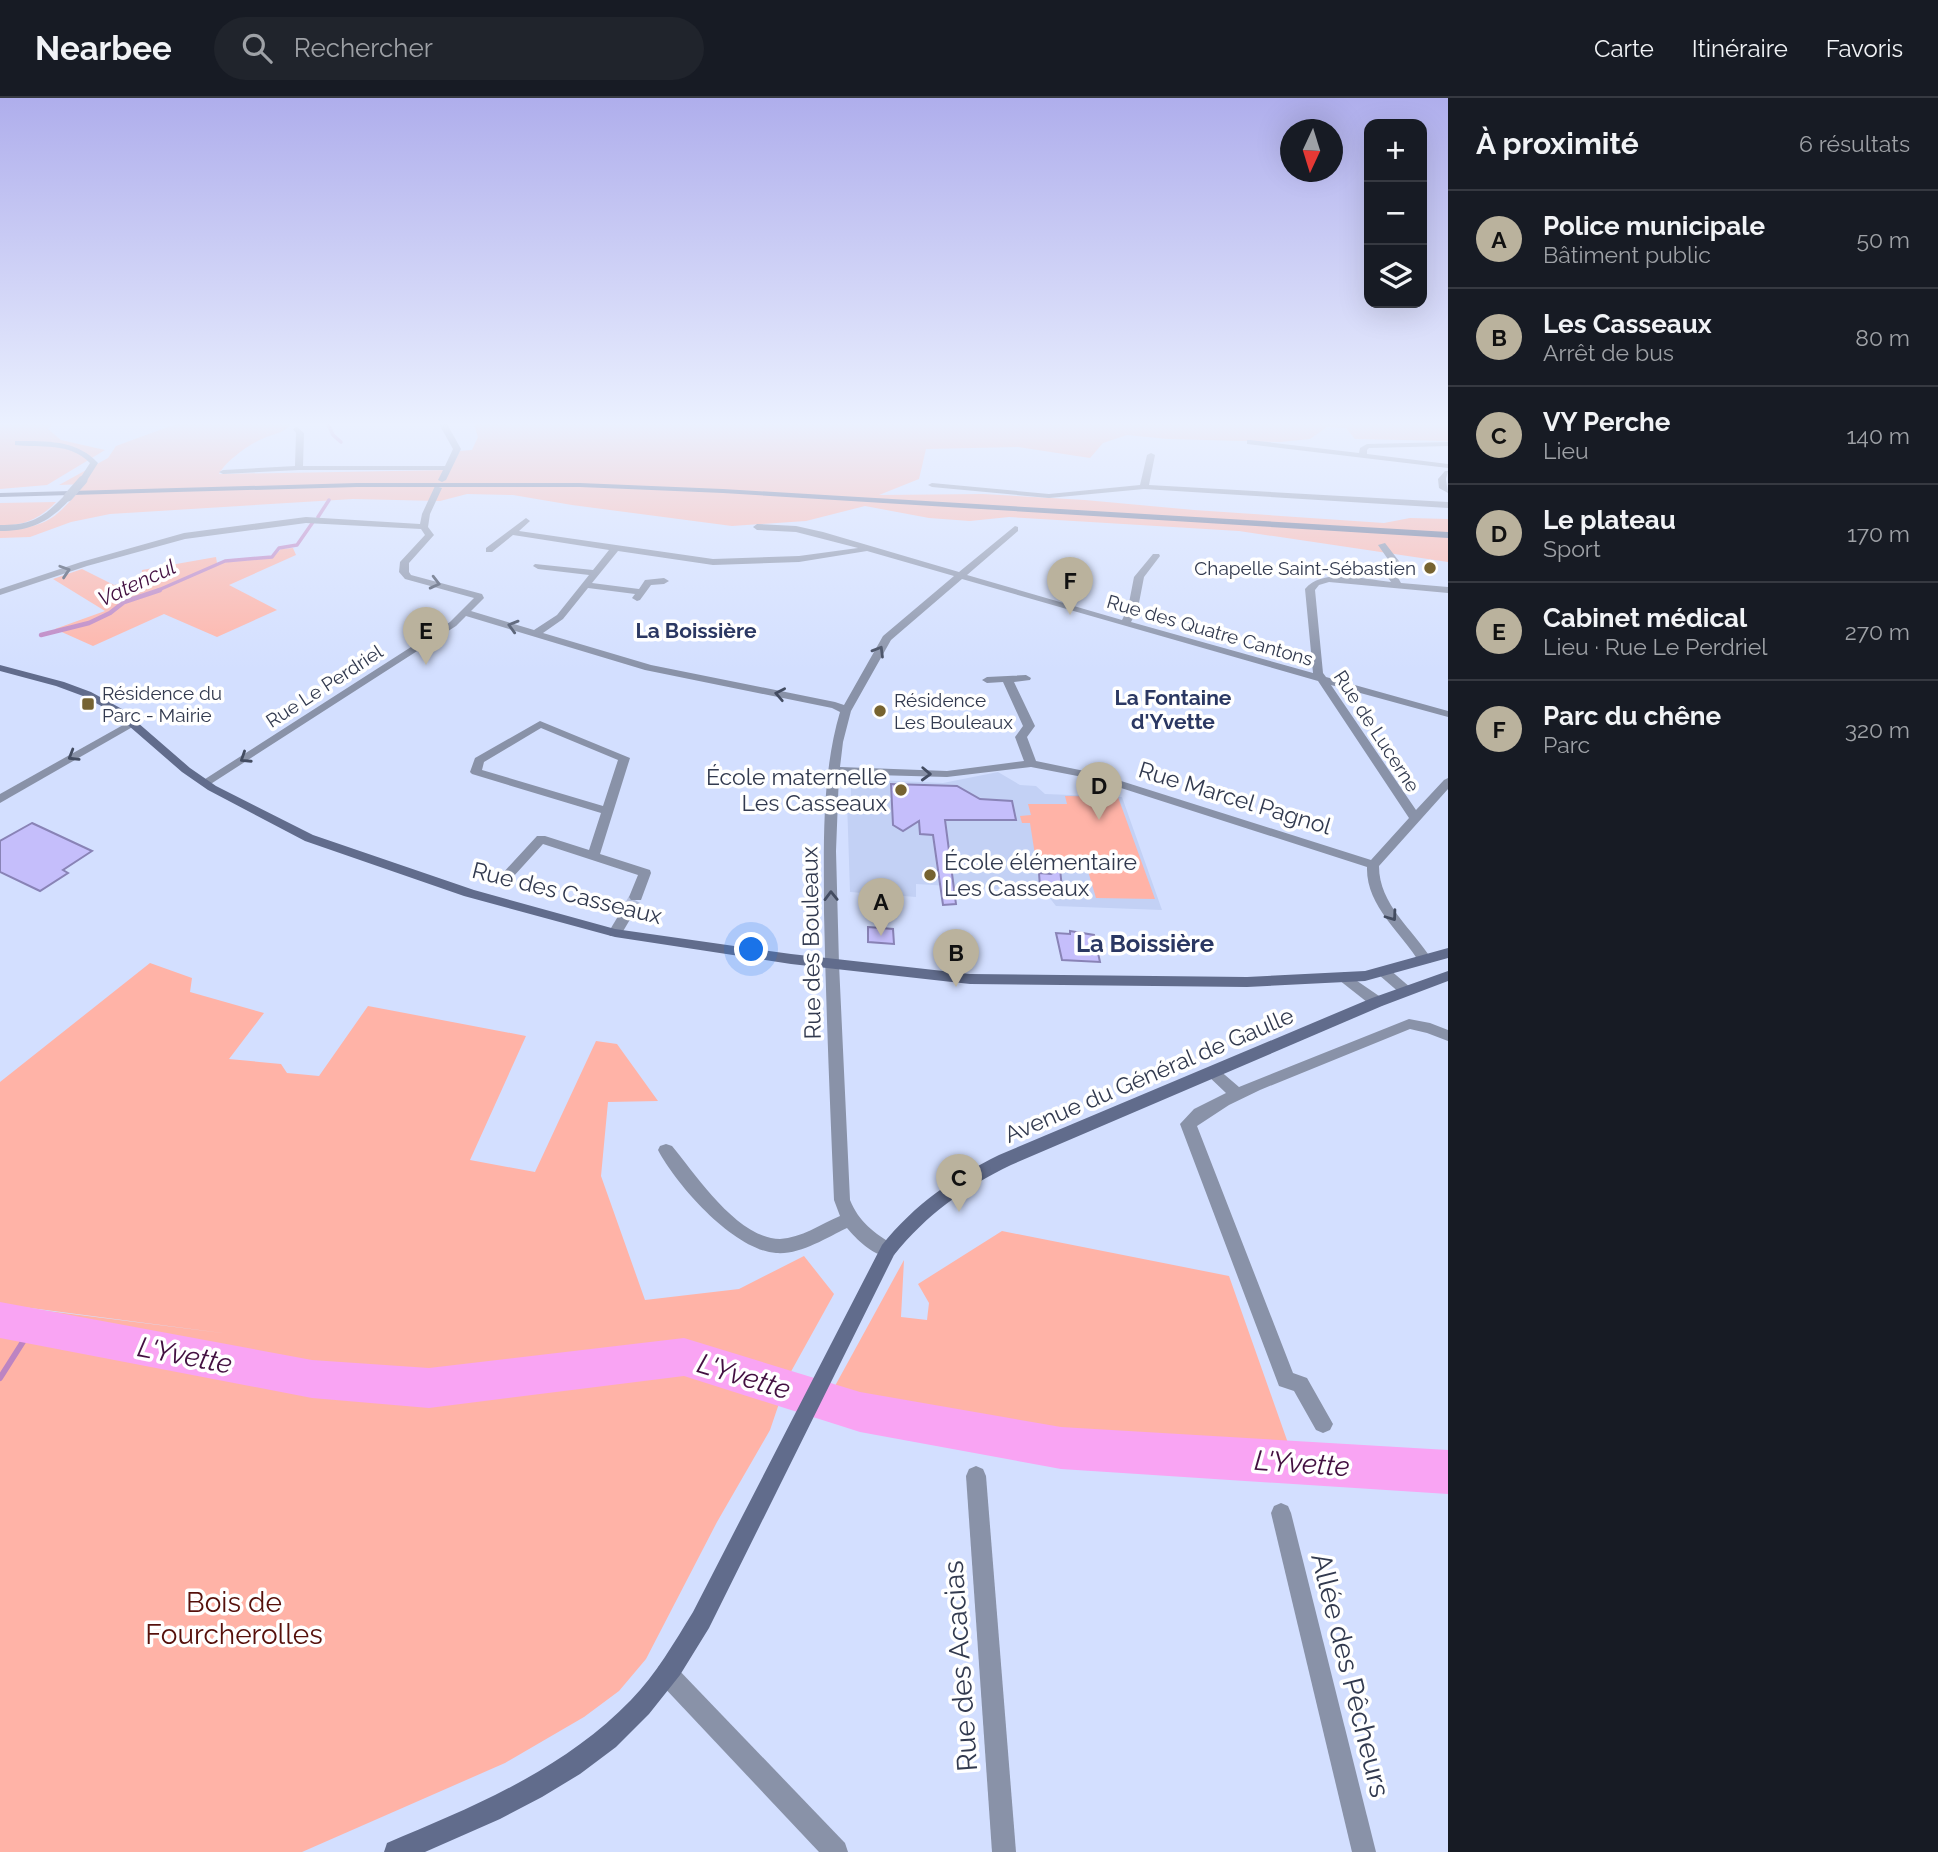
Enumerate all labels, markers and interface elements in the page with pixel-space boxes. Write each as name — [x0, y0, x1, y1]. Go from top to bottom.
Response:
search box — [214, 17, 704, 80]
text: Nearbee — [35, 29, 172, 68]
icon: search — [238, 29, 276, 67]
text: Rechercher — [294, 33, 433, 63]
text: Carte — [1594, 34, 1654, 63]
text: Itinéraire — [1692, 34, 1788, 63]
text: Favoris — [1826, 34, 1903, 63]
north arrow — [1280, 119, 1343, 182]
map controls — [1364, 119, 1427, 308]
button: + — [1364, 119, 1427, 182]
text: À proximité — [1476, 126, 1639, 161]
text: 6 résultats — [1799, 130, 1910, 157]
button: − — [1364, 182, 1427, 245]
text: Police municipale — [1543, 211, 1765, 241]
text: A — [1491, 226, 1507, 253]
text: 50 m — [1856, 226, 1910, 253]
text: Bâtiment public — [1543, 241, 1711, 268]
button: layers — [1364, 245, 1427, 308]
text: Les Casseaux — [1543, 309, 1712, 339]
text: B — [1491, 324, 1507, 351]
text: 80 m — [1855, 324, 1910, 351]
text: Arrêt de bus — [1543, 339, 1674, 366]
text: VY Perche — [1543, 407, 1670, 437]
text: C — [1491, 422, 1507, 449]
text: 140 m — [1847, 422, 1910, 449]
text: Lieu — [1543, 437, 1589, 464]
text: Le plateau — [1543, 505, 1676, 535]
text: D — [1491, 520, 1507, 547]
text: 170 m — [1847, 520, 1910, 547]
text: Sport — [1543, 535, 1601, 562]
water label: Vatencul — [94, 554, 180, 611]
pin: F — [1047, 557, 1093, 615]
place label: Chapelle Saint-Sébastien — [1194, 557, 1416, 579]
marker: Chapelle Saint-Sébastien — [1422, 560, 1438, 576]
one-way arrow — [58, 564, 70, 579]
one-way arrow — [429, 575, 441, 590]
street label: Rue des Quatre Cantons — [1104, 590, 1316, 670]
text: Cabinet médical — [1543, 603, 1747, 633]
pin: E — [403, 607, 449, 665]
district label: La Boissière — [636, 618, 757, 643]
text: E — [1492, 618, 1506, 645]
text: 270 m — [1845, 618, 1910, 645]
one-way arrow — [507, 619, 519, 634]
text: Lieu · Rue Le Perdriel — [1543, 633, 1768, 660]
street label: Rue Le Perdriel — [262, 640, 387, 732]
one-way arrow — [871, 646, 884, 659]
street label: Rue de Lucerne — [1330, 666, 1424, 796]
place label: Résidence du Parc - Mairie — [102, 682, 222, 726]
district label: La Fontaine d'Yvette — [1115, 685, 1232, 734]
one-way arrow — [774, 688, 786, 703]
place label: Résidence Les Bouleaux — [894, 689, 1013, 733]
marker: Résidence du Parc - Mairie — [80, 696, 96, 712]
text: Parc du chêne — [1543, 701, 1721, 731]
marker: Résidence Les Bouleaux — [872, 703, 888, 719]
text: F — [1492, 716, 1506, 743]
text: 320 m — [1845, 716, 1910, 743]
text: Parc — [1543, 731, 1590, 758]
one-way arrow — [67, 748, 80, 761]
one-way arrow — [240, 749, 253, 762]
street label: Rue Marcel Pagnol — [1136, 755, 1335, 840]
pin: D — [1076, 762, 1122, 820]
place label: École maternelle Les Casseaux — [706, 763, 887, 816]
one-way arrow — [921, 766, 932, 781]
marker: École maternelle Les Casseaux — [893, 782, 909, 798]
street label: Rue des Bouleaux — [795, 846, 826, 1040]
place label: École élémentaire Les Casseaux — [944, 848, 1137, 901]
street label: Rue des Casseaux — [470, 856, 665, 929]
marker: École élémentaire Les Casseaux — [922, 867, 938, 883]
pin: A — [858, 878, 904, 936]
one-way arrow — [823, 890, 839, 901]
one-way arrow — [1383, 908, 1396, 921]
pin: B — [933, 929, 979, 987]
district label: La Boissière — [1076, 929, 1214, 958]
your location — [734, 932, 768, 966]
street label: Avenue du Général de Gaulle — [1000, 1001, 1298, 1148]
pin: C — [936, 1154, 982, 1212]
water label: L'Yvette — [135, 1330, 235, 1381]
water label: L'Yvette — [693, 1347, 794, 1406]
water label: L'Yvette — [1253, 1444, 1351, 1483]
street label: Allée des Pêcheurs — [1304, 1550, 1397, 1801]
street label: Rue des Acacias — [937, 1559, 984, 1773]
park label: Bois de Fourcherolles — [145, 1586, 323, 1651]

